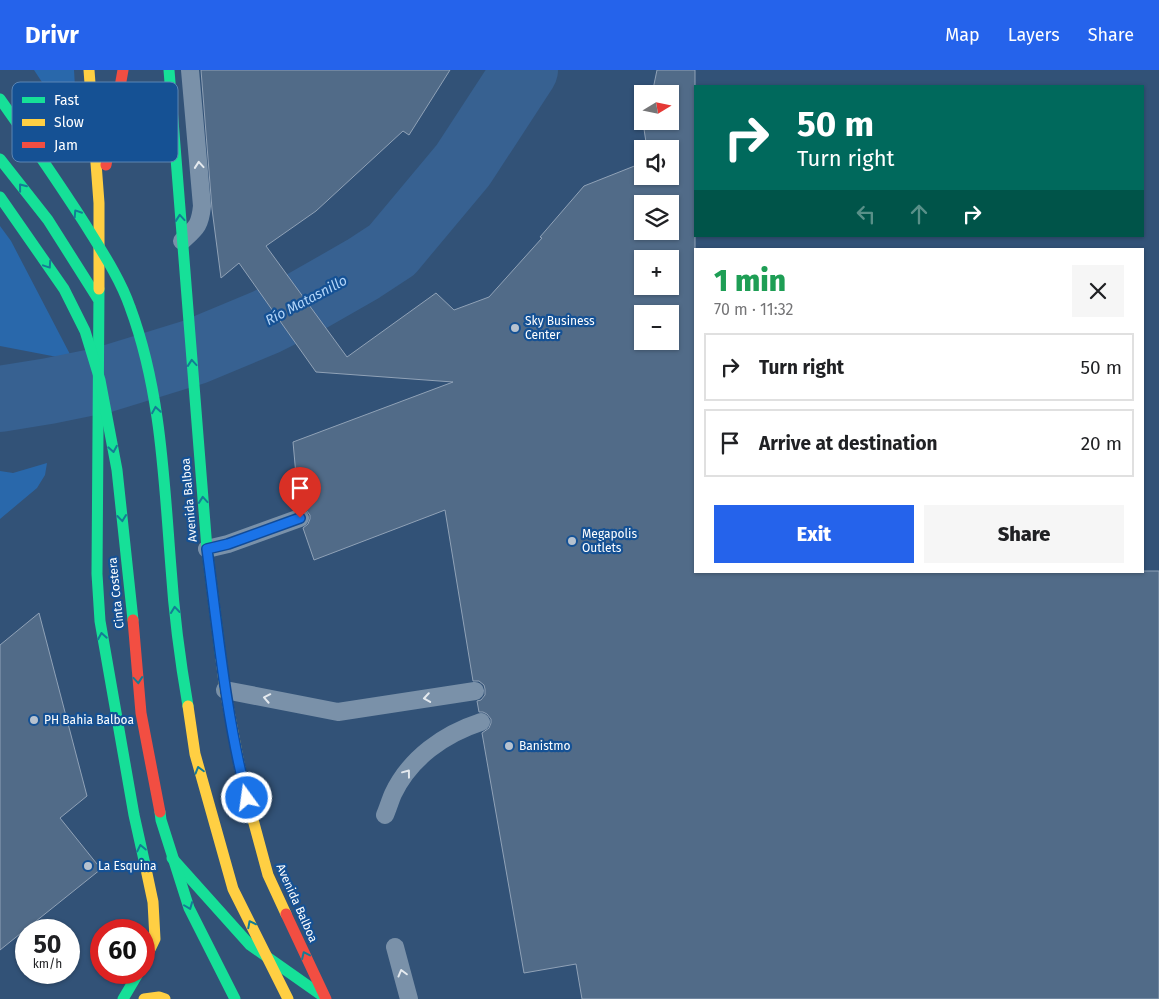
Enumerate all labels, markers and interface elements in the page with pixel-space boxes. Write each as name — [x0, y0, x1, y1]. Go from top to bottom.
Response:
text: Drivr — [25, 21, 79, 49]
text: Map — [945, 24, 980, 46]
text: Layers — [1008, 24, 1060, 46]
text: Share — [1088, 24, 1134, 46]
legend — [12, 82, 178, 162]
north arrow — [634, 85, 679, 130]
map controls — [634, 85, 679, 350]
text: Fast — [54, 92, 80, 109]
text: 50 m — [797, 103, 874, 145]
icon: right — [714, 105, 779, 170]
text: Slow — [54, 114, 84, 131]
text: Jam — [54, 137, 78, 154]
button: sound — [634, 140, 679, 185]
text: Turn right — [797, 145, 894, 172]
one-way arrow — [194, 160, 205, 168]
one-way arrow — [18, 183, 27, 192]
button: layers — [634, 195, 679, 240]
icon: left — [852, 200, 880, 228]
icon: ahead — [905, 200, 933, 228]
icon: right — [958, 200, 986, 228]
one-way arrow — [74, 209, 84, 218]
one-way arrow — [175, 214, 186, 222]
button: + — [634, 250, 679, 295]
one-way arrow — [42, 259, 51, 269]
text: 1 min — [714, 263, 786, 299]
button: close — [1072, 265, 1124, 317]
water label: Río Matasnillo — [263, 272, 350, 329]
text: 70 m · 11:32 — [714, 300, 793, 319]
button: − — [634, 305, 679, 350]
place label: Sky Business Center — [525, 314, 595, 342]
marker: Sky Business Center — [509, 322, 521, 334]
icon: right — [716, 353, 744, 381]
text: Turn right — [759, 356, 844, 379]
text: 50 m — [1081, 356, 1122, 379]
one-way arrow — [187, 359, 198, 367]
one-way arrow — [151, 406, 161, 415]
icon: arrive — [716, 429, 744, 457]
text: Arrive at destination — [759, 432, 938, 455]
text: 20 m — [1081, 432, 1122, 455]
one-way arrow — [107, 445, 117, 454]
street label: Avenida Balboa — [178, 457, 200, 543]
pin — [279, 467, 321, 518]
icon: arrive — [286, 474, 314, 502]
one-way arrow — [198, 496, 209, 504]
button: Exit — [714, 505, 914, 563]
button: Share — [924, 505, 1124, 563]
one-way arrow — [116, 515, 127, 523]
place label: Megapolis Outlets — [582, 527, 637, 555]
marker: Megapolis Outlets — [566, 535, 578, 547]
street label: Cinta Costera — [105, 557, 127, 629]
one-way arrow — [170, 606, 181, 614]
one-way arrow — [98, 632, 108, 641]
one-way arrow — [133, 676, 144, 684]
one-way arrow — [423, 693, 431, 703]
one-way arrow — [262, 694, 271, 704]
place label: PH Bahia Balboa — [44, 713, 134, 727]
marker: PH Bahia Balboa — [28, 714, 40, 726]
place label: Banistmo — [519, 739, 570, 753]
marker: Banistmo — [503, 740, 515, 752]
one-way arrow — [195, 767, 205, 775]
one-way arrow — [402, 770, 410, 779]
position arrow — [220, 771, 272, 823]
one-way arrow — [137, 843, 147, 852]
place label: La Esquina — [98, 859, 157, 873]
marker: La Esquina — [82, 860, 94, 872]
street label: Avenida Balboa — [273, 862, 321, 944]
one-way arrow — [183, 901, 193, 910]
speed limit sign: 60 — [90, 919, 155, 984]
one-way arrow — [246, 920, 257, 929]
text: 50 — [33, 930, 62, 960]
one-way arrow — [301, 951, 311, 960]
text: km/h — [33, 957, 62, 971]
one-way arrow — [398, 969, 408, 978]

